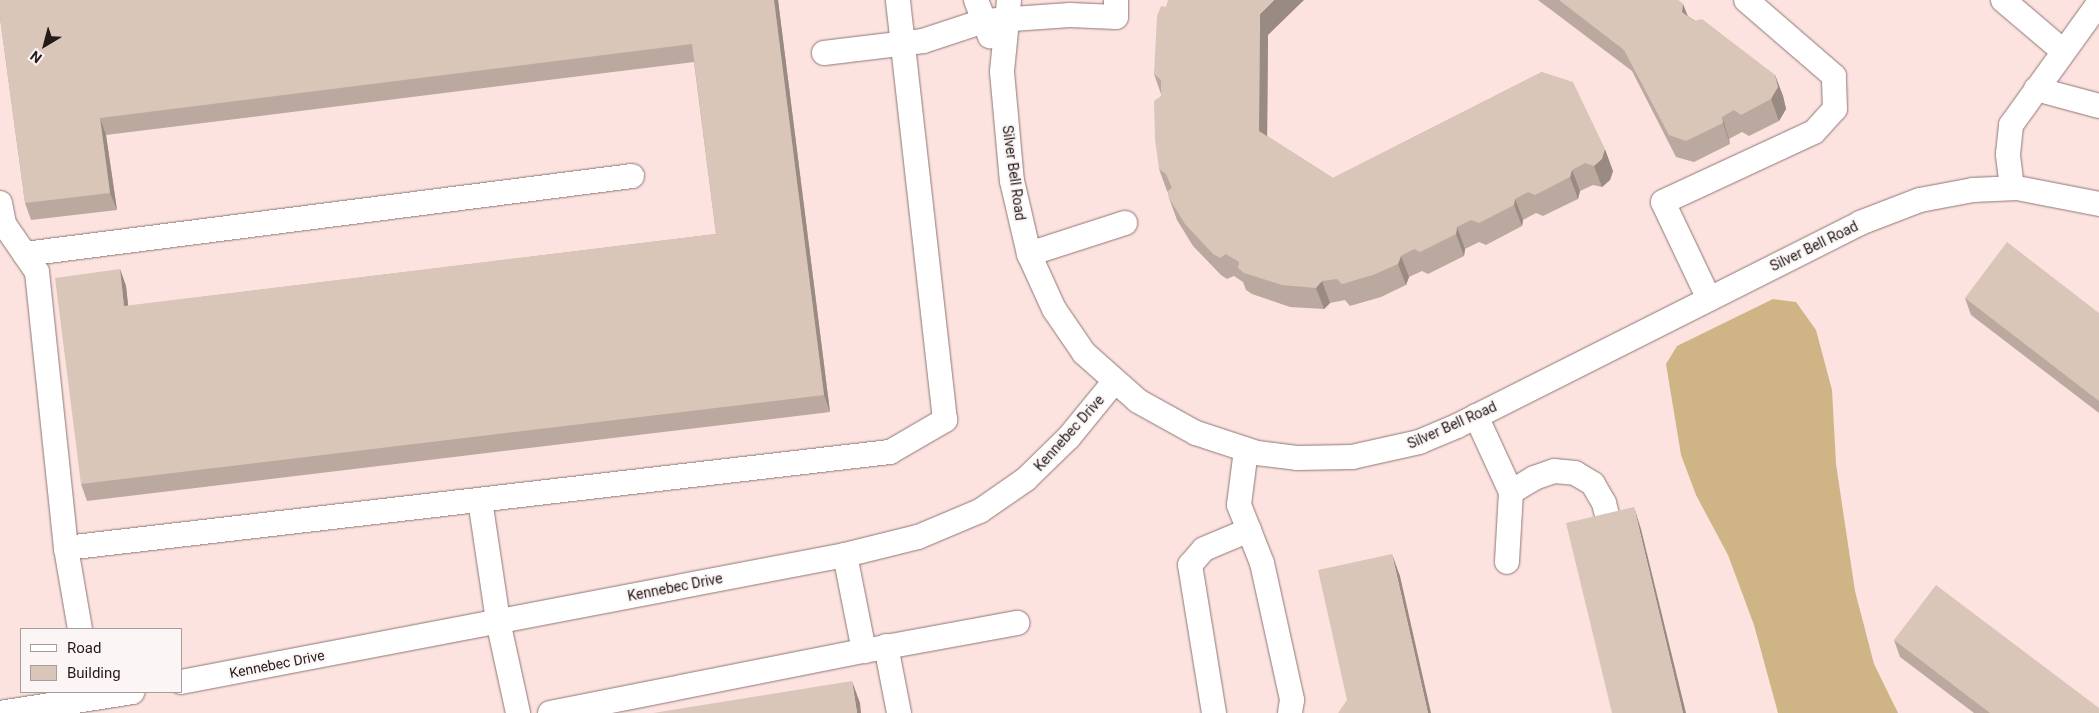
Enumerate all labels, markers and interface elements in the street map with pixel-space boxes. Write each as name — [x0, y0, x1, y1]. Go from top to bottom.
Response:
north arrow — [20, 20, 70, 70]
text: N — [27, 48, 45, 66]
street label: Silver Bell Road — [999, 124, 1029, 222]
street label: Silver Bell Road — [1767, 217, 1861, 275]
street label: Kennebec Drive — [1030, 392, 1108, 474]
street label: Silver Bell Road — [1405, 398, 1499, 452]
street label: Kennebec Drive — [626, 570, 724, 604]
legend — [20, 628, 182, 693]
text: Road — [67, 639, 101, 657]
street label: Kennebec Drive — [228, 647, 326, 681]
text: Building — [67, 664, 121, 682]

